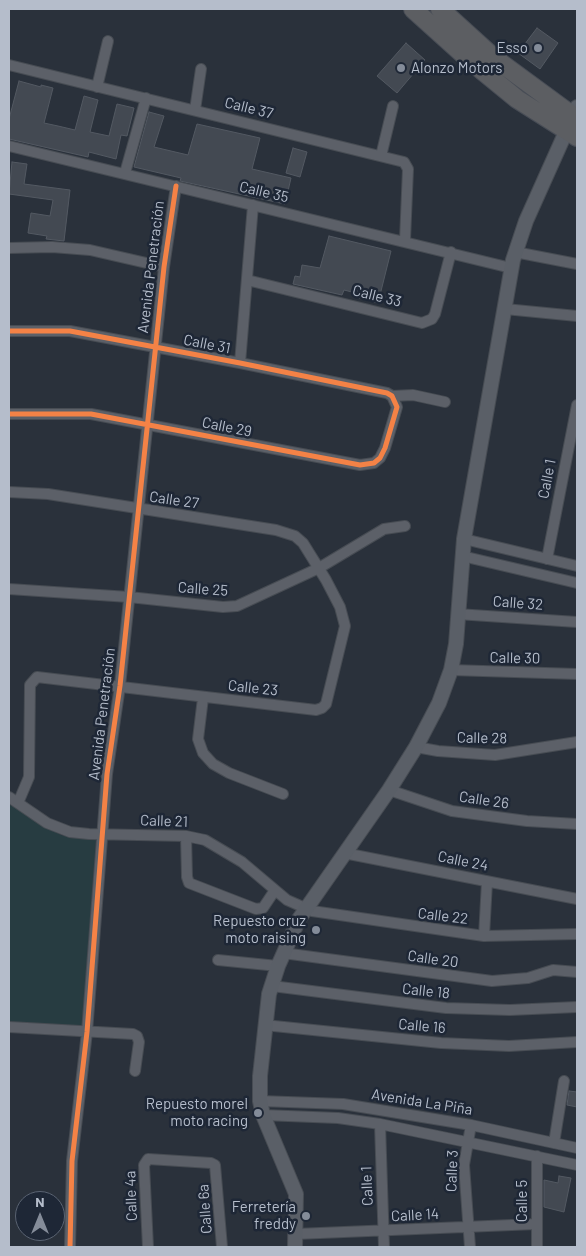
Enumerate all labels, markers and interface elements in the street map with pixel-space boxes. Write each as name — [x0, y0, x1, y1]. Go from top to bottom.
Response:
place label: Esso — [497, 39, 528, 57]
marker: Esso — [532, 42, 544, 54]
place label: Alonzo Motors — [411, 59, 503, 77]
marker: Alonzo Motors — [395, 62, 407, 74]
street label: Calle 37 — [223, 93, 275, 123]
street label: Calle 35 — [238, 178, 290, 206]
street label: Avenida Penetración — [134, 200, 168, 334]
street label: Calle 33 — [351, 281, 403, 311]
street label: Calle 31 — [182, 331, 232, 357]
street label: Calle 29 — [201, 413, 253, 441]
street label: Calle 1 — [534, 458, 560, 500]
street label: Calle 27 — [148, 488, 200, 512]
street label: Calle 25 — [177, 578, 229, 600]
street label: Calle 32 — [492, 592, 544, 614]
street label: Avenida Penetración — [85, 647, 119, 781]
street label: Calle 30 — [489, 649, 541, 667]
street label: Calle 23 — [227, 676, 279, 700]
street label: Calle 28 — [457, 729, 507, 747]
street label: Calle 26 — [458, 788, 510, 812]
street label: Calle 21 — [140, 811, 188, 831]
street label: Calle 24 — [436, 847, 490, 875]
street label: Calle 22 — [417, 904, 469, 928]
place label: Repuesto cruz moto raising — [213, 912, 306, 947]
marker: Repuesto cruz moto raising — [310, 924, 322, 936]
street label: Calle 20 — [406, 947, 460, 971]
street label: Calle 18 — [401, 980, 451, 1002]
street label: Calle 16 — [398, 1015, 446, 1037]
street label: Avenida La Piña — [370, 1085, 474, 1119]
place label: Repuesto morel moto racing — [146, 1095, 248, 1130]
marker: Repuesto morel moto racing — [252, 1107, 264, 1119]
street label: Calle 3 — [442, 1150, 462, 1192]
street label: Calle 1 — [357, 1166, 377, 1206]
street label: Calle 4a — [121, 1170, 141, 1222]
street label: Calle 5 — [513, 1180, 531, 1222]
street label: Calle 6a — [194, 1183, 216, 1235]
north arrow — [15, 1191, 65, 1241]
text: N — [35, 1193, 45, 1210]
place label: Ferretería freddy — [232, 1198, 296, 1233]
street label: Calle 14 — [391, 1205, 439, 1225]
marker: Ferretería freddy — [300, 1210, 312, 1222]

